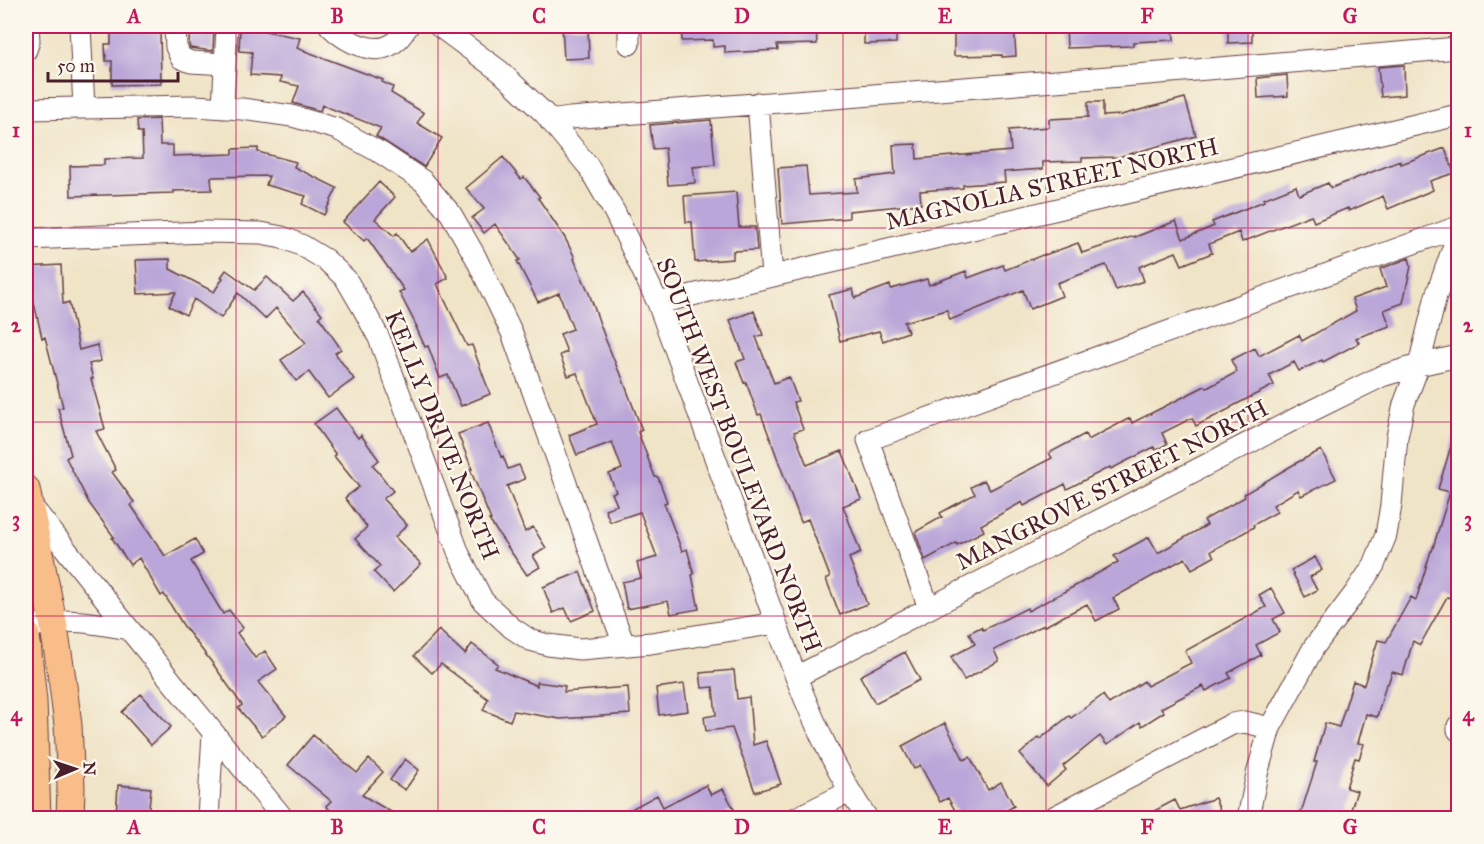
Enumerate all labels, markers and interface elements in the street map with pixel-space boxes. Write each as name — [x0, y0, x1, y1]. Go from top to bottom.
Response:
text: A — [125, 4, 141, 28]
text: B — [330, 4, 344, 28]
text: C — [532, 4, 546, 28]
text: D — [734, 4, 750, 28]
text: E — [938, 4, 953, 28]
text: F — [1140, 4, 1154, 28]
text: G — [1343, 4, 1358, 28]
scale bar — [48, 45, 178, 83]
text: 50 m — [57, 55, 95, 77]
text: 1 — [12, 118, 20, 142]
text: 1 — [1464, 118, 1472, 142]
street label: MAGNOLIA STREET NORTH — [883, 131, 1221, 237]
street label: SOUTH WEST BOULEVARD NORTH — [650, 253, 828, 657]
street label: KELLY DRIVE NORTH — [378, 306, 506, 564]
text: 2 — [11, 313, 22, 337]
text: 2 — [1463, 313, 1474, 337]
street label: MANGROVE STREET NORTH — [951, 393, 1273, 577]
text: 3 — [12, 507, 20, 532]
text: 3 — [1464, 507, 1472, 532]
text: 4 — [10, 702, 22, 727]
text: 4 — [1462, 702, 1474, 727]
north arrow — [45, 739, 105, 799]
text: N — [80, 761, 99, 776]
text: A — [125, 815, 141, 839]
text: B — [330, 815, 344, 839]
text: C — [532, 815, 546, 839]
text: D — [734, 815, 750, 839]
text: E — [938, 815, 953, 839]
text: F — [1140, 815, 1154, 839]
text: G — [1343, 815, 1358, 839]

